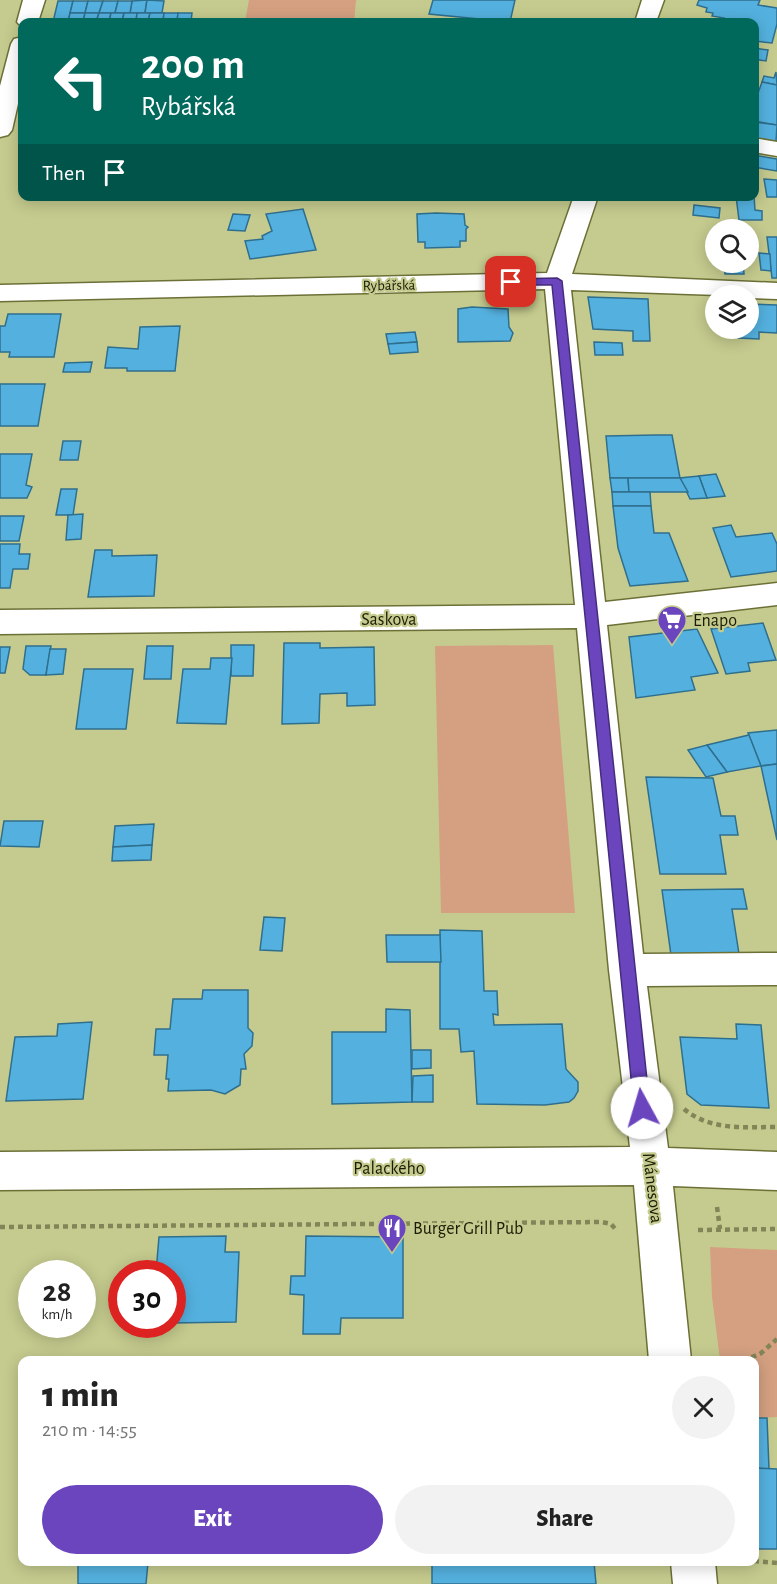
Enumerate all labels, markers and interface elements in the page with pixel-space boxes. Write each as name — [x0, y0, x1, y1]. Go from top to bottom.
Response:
icon: left — [42, 42, 120, 120]
text: 200 m — [141, 44, 245, 86]
text: Rybářská — [141, 93, 236, 120]
icon: arrive — [98, 156, 131, 189]
text: Then — [42, 162, 86, 184]
map controls — [705, 219, 759, 339]
button: search — [705, 219, 759, 273]
pin — [485, 256, 536, 307]
icon: arrive — [494, 265, 527, 298]
street label: Rybářská — [362, 278, 416, 293]
button: layers — [705, 285, 759, 339]
supermarket icon: Enapo — [656, 604, 688, 646]
street label: Saskova — [361, 611, 417, 629]
place label: Enapo — [693, 612, 737, 630]
position arrow — [610, 1076, 674, 1140]
street label: Mánesova — [639, 1152, 665, 1224]
street label: Palackého — [353, 1160, 425, 1178]
restaurant icon: Burger Grill Pub — [376, 1212, 408, 1254]
place label: Burger Grill Pub — [413, 1220, 523, 1238]
speed limit sign: 30 — [108, 1260, 186, 1338]
text: 28 — [43, 1277, 71, 1307]
text: km/h — [42, 1307, 72, 1322]
button: close — [672, 1376, 735, 1439]
text: 1 min — [42, 1377, 119, 1413]
text: 210 m · 14:55 — [42, 1420, 137, 1440]
button: Exit — [42, 1485, 383, 1554]
button: Share — [395, 1485, 735, 1554]

